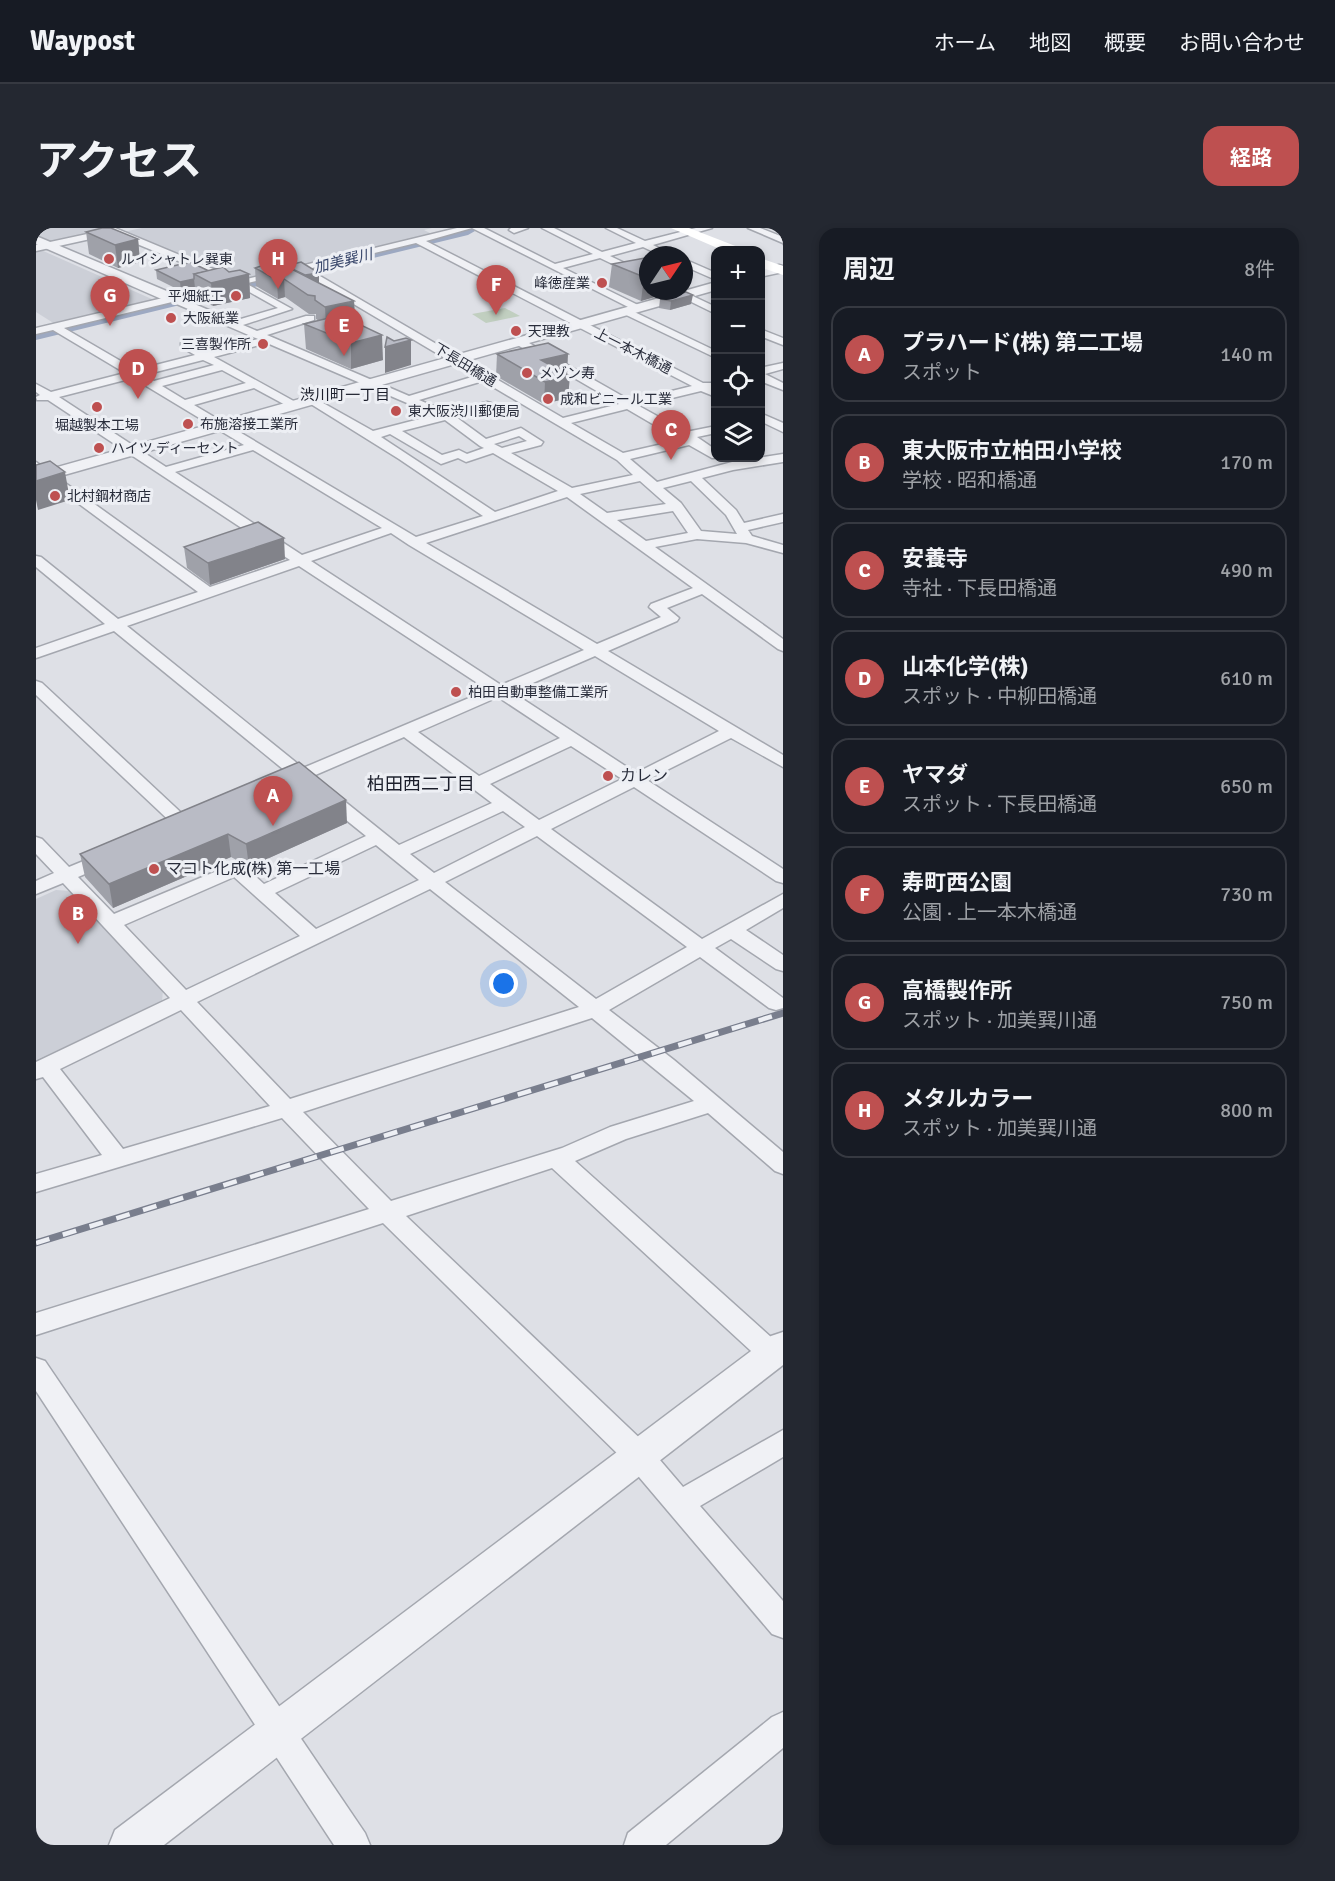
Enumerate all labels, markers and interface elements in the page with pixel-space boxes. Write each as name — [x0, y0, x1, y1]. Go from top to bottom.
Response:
text: Waypost — [30, 24, 135, 58]
text: ホーム — [934, 30, 996, 56]
text: 地図 — [1029, 30, 1071, 56]
text: 概要 — [1104, 30, 1146, 56]
text: お問い合わせ — [1179, 30, 1305, 56]
button: 経路 — [1203, 126, 1299, 186]
text: アクセス — [36, 136, 202, 187]
pin: H — [258, 239, 298, 289]
water label: 加美巽川 — [312, 245, 376, 277]
north arrow — [639, 246, 693, 300]
map controls — [711, 246, 765, 462]
button: + — [711, 246, 765, 300]
place label: ルイシャトレ巽東 — [121, 251, 233, 268]
marker: ルイシャトレ巽東 — [102, 252, 116, 266]
text: 周辺 — [843, 254, 895, 286]
text: 8件 — [1244, 257, 1275, 282]
pin: F — [476, 266, 516, 315]
place label: 峰徳産業 — [534, 275, 590, 292]
pin: G — [90, 276, 130, 326]
marker: 峰徳産業 — [595, 276, 609, 290]
place label: 平畑紙工 — [168, 288, 224, 305]
marker: 平畑紙工 — [229, 289, 243, 303]
button: − — [711, 300, 765, 354]
pin: E — [324, 306, 364, 356]
place label: 大阪紙業 — [183, 310, 239, 327]
marker: 大阪紙業 — [164, 311, 178, 325]
place label: 天理教 — [528, 323, 570, 340]
marker: 天理教 — [509, 324, 523, 338]
street label: 上一本木橋通 — [592, 324, 674, 378]
text: プラハード(株) 第二工場 — [902, 329, 1143, 356]
place label: 三喜製作所 — [181, 336, 251, 353]
marker: 三喜製作所 — [256, 337, 270, 351]
street label: 下長田橋通 — [431, 340, 499, 390]
text: A — [858, 342, 871, 367]
text: 140 m — [1220, 342, 1273, 367]
pin: D — [118, 350, 158, 399]
button: locate — [711, 354, 765, 408]
text: スポット — [902, 360, 982, 385]
place label: メゾン寿 — [539, 365, 595, 382]
marker: メゾン寿 — [520, 366, 534, 380]
district label: 渋川町一丁目 — [300, 386, 390, 404]
place label: 成和ビニール工業 — [560, 391, 672, 408]
marker: 成和ビニール工業 — [541, 392, 555, 406]
marker: 堀越製本工場 — [90, 400, 104, 414]
place label: 東大阪渋川郵便局 — [408, 403, 520, 420]
marker: 東大阪渋川郵便局 — [389, 404, 403, 418]
button: layers — [711, 408, 765, 462]
pin: C — [652, 410, 690, 460]
place label: 布施溶接工業所 — [200, 416, 298, 433]
place label: 堀越製本工場 — [55, 417, 139, 434]
marker: 布施溶接工業所 — [181, 417, 195, 431]
text: 東大阪市立柏田小学校 — [902, 437, 1122, 464]
place label: ハイツ ディーセント — [111, 440, 239, 457]
marker: ハイツ ディーセント — [92, 441, 106, 455]
text: B — [858, 450, 871, 475]
text: 170 m — [1220, 450, 1273, 475]
text: 学校 · 昭和橋通 — [902, 468, 1037, 493]
place label: 北村鋼材商店 — [67, 488, 151, 505]
marker: 北村鋼材商店 — [48, 489, 62, 503]
text: 安養寺 — [902, 545, 968, 572]
text: C — [858, 558, 871, 583]
text: 490 m — [1220, 558, 1273, 583]
text: 寺社 · 下長田橋通 — [902, 576, 1057, 601]
text: 山本化学(株) — [902, 653, 1029, 680]
text: D — [858, 666, 871, 691]
text: 610 m — [1220, 666, 1273, 691]
place label: 柏田自動車整備工業所 — [468, 684, 608, 701]
text: スポット · 中柳田橋通 — [902, 684, 1097, 709]
marker: 柏田自動車整備工業所 — [449, 685, 463, 699]
text: ヤマダ — [902, 761, 968, 788]
place label: カレン — [620, 766, 668, 786]
marker: カレン — [601, 769, 615, 783]
district label: 柏田西二丁目 — [367, 773, 475, 795]
text: E — [859, 774, 870, 799]
text: 650 m — [1220, 774, 1273, 799]
pin: A — [254, 776, 292, 826]
text: スポット · 下長田橋通 — [902, 792, 1097, 817]
place label: マコト化成(株) 第一工場 — [166, 859, 340, 879]
marker: マコト化成(株) 第一工場 — [147, 862, 161, 876]
text: 寿町西公園 — [902, 869, 1012, 896]
text: F — [859, 882, 870, 907]
text: 730 m — [1220, 882, 1273, 907]
pin: B — [58, 894, 98, 944]
text: 公園 · 上一本木橋通 — [902, 900, 1077, 925]
your location — [489, 969, 518, 998]
text: 高橋製作所 — [902, 977, 1012, 1004]
text: G — [858, 990, 871, 1015]
text: 750 m — [1220, 990, 1273, 1015]
text: スポット · 加美巽川通 — [902, 1008, 1097, 1033]
text: メタルカラー — [902, 1085, 1033, 1112]
text: H — [858, 1098, 871, 1123]
text: 800 m — [1220, 1098, 1273, 1123]
text: スポット · 加美巽川通 — [902, 1116, 1097, 1141]

